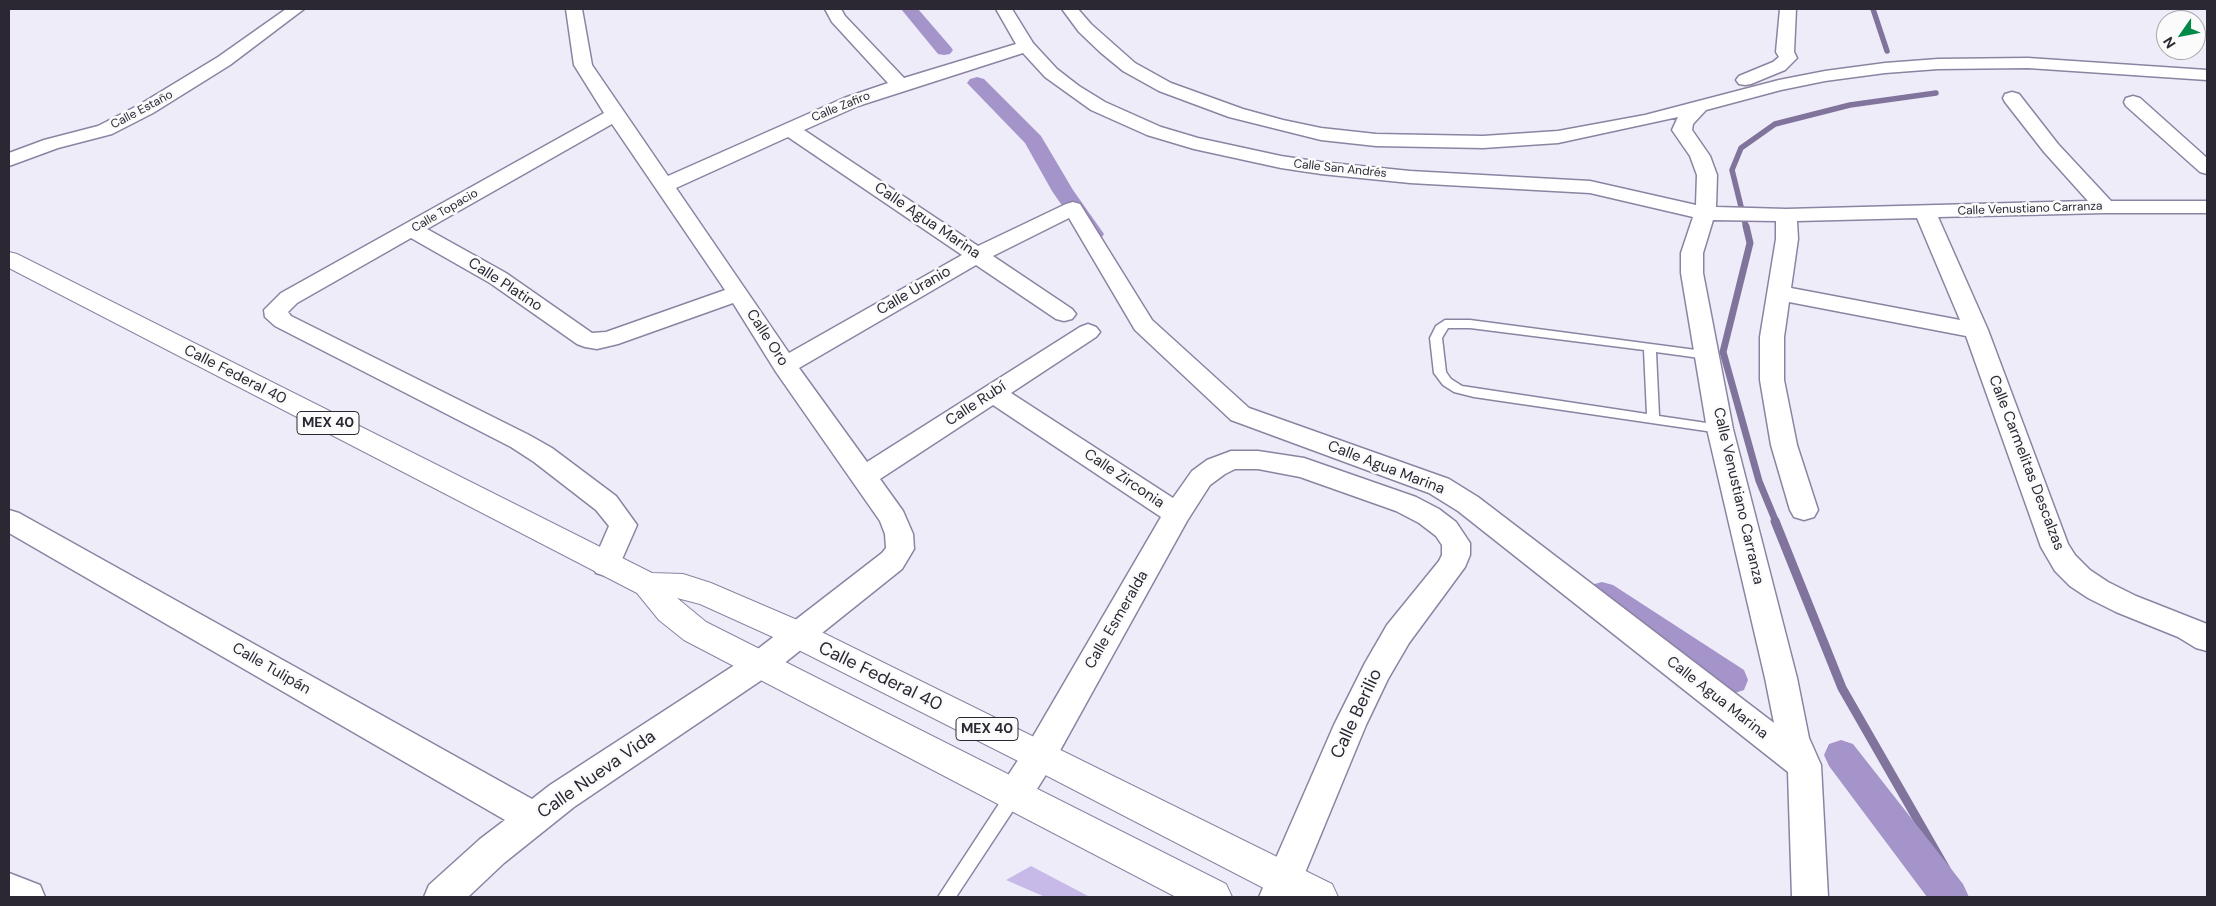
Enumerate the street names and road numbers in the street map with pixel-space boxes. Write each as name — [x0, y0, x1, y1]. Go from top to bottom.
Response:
street label: Calle Estaño — [108, 88, 176, 132]
street label: Calle Zafiro — [810, 89, 872, 125]
street label: Calle San Andrés — [1293, 157, 1387, 181]
street label: Calle Agua Marina — [871, 179, 983, 263]
street label: Calle Topacio — [409, 186, 481, 236]
street label: Calle Venustiano Carranza — [1957, 199, 2103, 219]
street label: Calle Platino — [464, 254, 546, 316]
street label: Calle Uranio — [874, 263, 954, 319]
street label: Calle Oro — [742, 306, 792, 370]
street label: Calle Federal 40 — [181, 341, 289, 409]
street label: Calle Carmelitas Descalzas — [1984, 373, 2068, 553]
street label: Calle Rubí — [942, 378, 1010, 430]
street label: Calle Venustiano Carranza — [1709, 406, 1767, 586]
road number: MEX 40 — [297, 412, 359, 434]
street label: Calle Agua Marina — [1325, 437, 1447, 499]
street label: Calle Zirconia — [1080, 446, 1168, 512]
street label: Calle Esmeralda — [1082, 568, 1152, 672]
street label: Calle Federal 40 — [814, 638, 946, 716]
street label: Calle Tulipán — [229, 639, 313, 699]
street label: Calle Agua Marina — [1663, 653, 1771, 743]
street label: Calle Berilio — [1327, 666, 1387, 762]
road number: MEX 40 — [956, 718, 1018, 741]
street label: Calle Nueva Vida — [534, 726, 660, 824]

